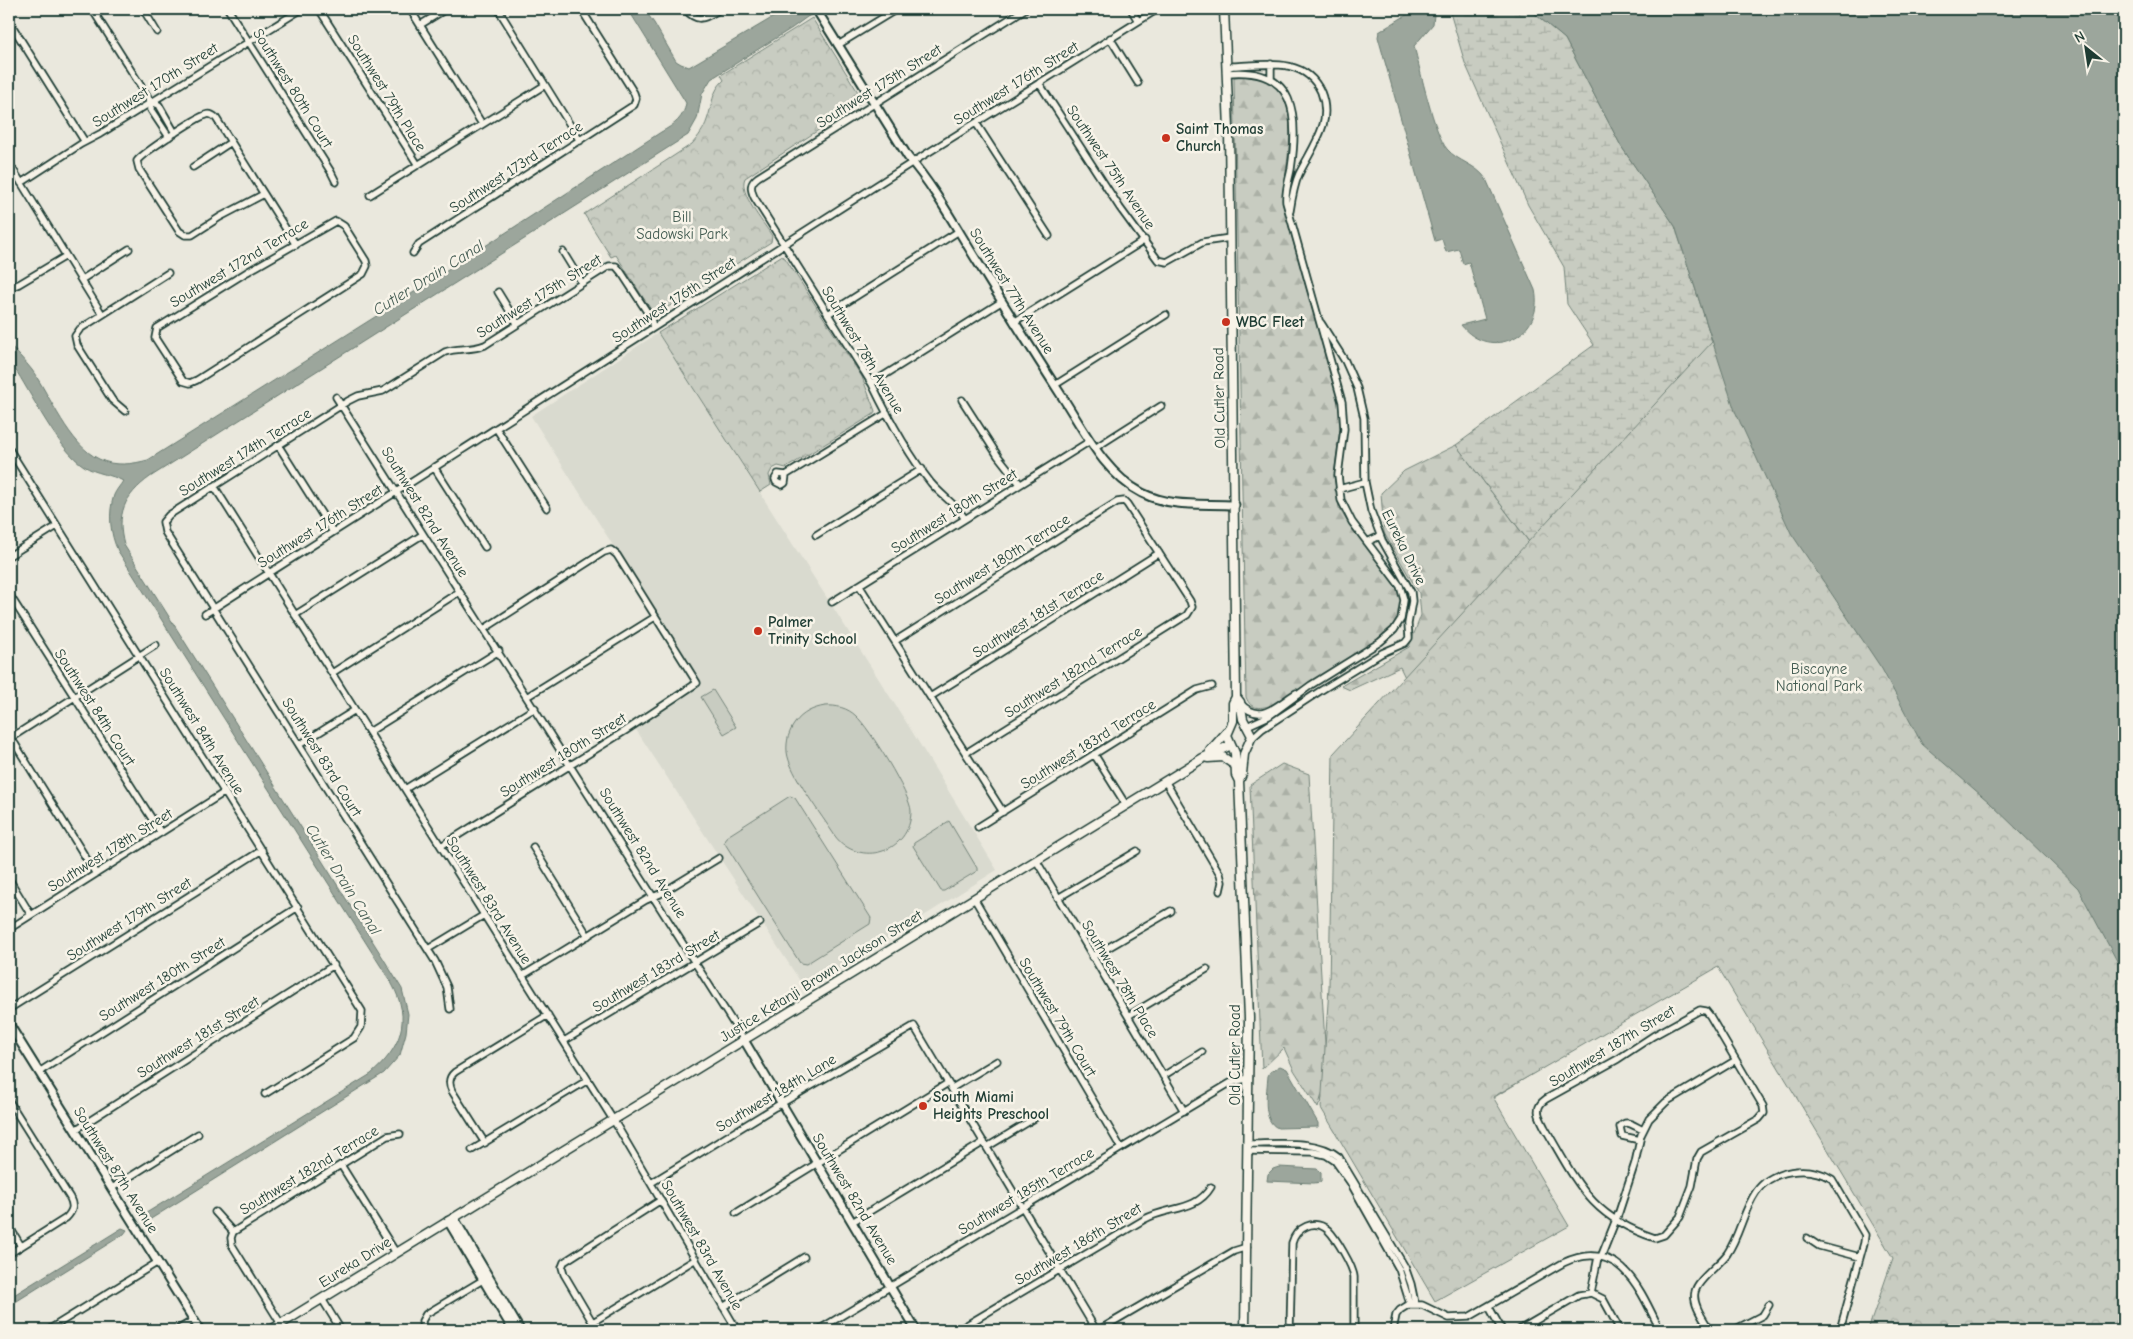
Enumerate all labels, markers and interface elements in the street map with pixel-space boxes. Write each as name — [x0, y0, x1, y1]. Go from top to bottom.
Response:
north arrow — [2060, 22, 2110, 72]
street label: Southwest 80th Court — [249, 25, 337, 152]
text: N — [2072, 28, 2088, 47]
street label: Southwest 79th Place — [344, 31, 431, 155]
street label: Southwest 176th Street — [950, 37, 1082, 129]
street label: Southwest 170th Street — [89, 39, 222, 131]
street label: Southwest 175th Street — [813, 40, 945, 132]
street label: Southwest 75th Avenue — [1063, 101, 1160, 233]
street label: Southwest 173rd Terrace — [446, 117, 586, 217]
place label: Saint Thomas Church — [1176, 120, 1263, 155]
marker: Saint Thomas Church — [1160, 132, 1172, 144]
park label: Bill Sadowski Park — [636, 208, 728, 243]
street label: Southwest 172nd Terrace — [166, 214, 312, 311]
street label: Southwest 77th Avenue — [966, 225, 1058, 358]
water label: Cutler Drain Canal — [370, 236, 488, 319]
street label: Southwest 175th Street — [473, 250, 605, 342]
street label: Southwest 176th Street — [609, 253, 740, 347]
street label: Southwest 78th Avenue — [818, 283, 908, 418]
place label: WBC Fleet — [1236, 313, 1305, 331]
marker: WBC Fleet — [1220, 316, 1232, 328]
street label: Old Cutler Road — [1209, 347, 1229, 449]
street label: Southwest 174th Terrace — [176, 404, 315, 500]
street label: Southwest 82nd Avenue — [377, 443, 473, 581]
street label: Southwest 180th Street — [887, 464, 1021, 557]
street label: Southwest 176th Street — [254, 480, 386, 572]
street label: Eureka Drive — [1378, 506, 1430, 588]
street label: Southwest 180th Terrace — [931, 510, 1073, 608]
street label: Southwest 181st Terrace — [969, 566, 1107, 662]
place label: Palmer Trinity School — [768, 613, 857, 648]
street label: Southwest 182nd Terrace — [1001, 622, 1146, 722]
marker: Palmer Trinity School — [752, 625, 764, 637]
street label: Southwest 84th Court — [51, 645, 140, 769]
park label: Biscayne National Park — [1776, 660, 1863, 695]
street label: Southwest 84th Avenue — [156, 664, 249, 798]
street label: Southwest 83rd Court — [278, 694, 366, 820]
street label: Southwest 183rd Terrace — [1017, 695, 1159, 793]
street label: Southwest 180th Street — [496, 708, 630, 801]
street label: Southwest 82nd Avenue — [595, 784, 691, 922]
street label: Southwest 178th Street — [44, 804, 176, 896]
water label: Cutler Drain Canal — [302, 821, 385, 939]
street label: Southwest 83rd Avenue — [442, 833, 536, 968]
street label: Southwest 179th Street — [63, 873, 195, 965]
street label: Justice Ketanji Brown Jackson Street — [717, 906, 926, 1046]
street label: Southwest 78th Place — [1078, 917, 1163, 1042]
street label: Southwest 183rd Street — [589, 926, 723, 1016]
street label: Southwest 180th Street — [95, 932, 229, 1025]
street label: Southwest 79th Court — [1015, 954, 1101, 1080]
street label: Southwest 181st Street — [134, 992, 263, 1082]
street label: Southwest 187th Street — [1546, 1001, 1679, 1091]
street label: Old Cutler Road — [1226, 1004, 1244, 1106]
street label: Southwest 184th Lane — [713, 1050, 840, 1136]
place label: South Miami Heights Preschool — [933, 1088, 1049, 1123]
marker: South Miami Heights Preschool — [917, 1100, 929, 1112]
street label: Southwest 87th Avenue — [70, 1103, 163, 1237]
street label: Southwest 182nd Terrace — [236, 1121, 382, 1219]
street label: Southwest 82nd Avenue — [809, 1130, 902, 1269]
street label: Southwest 185th Terrace — [955, 1143, 1098, 1239]
street label: Southwest 83rd Avenue — [657, 1177, 747, 1314]
street label: Southwest 186th Street — [1011, 1199, 1145, 1289]
street label: Eureka Drive — [316, 1232, 395, 1291]

